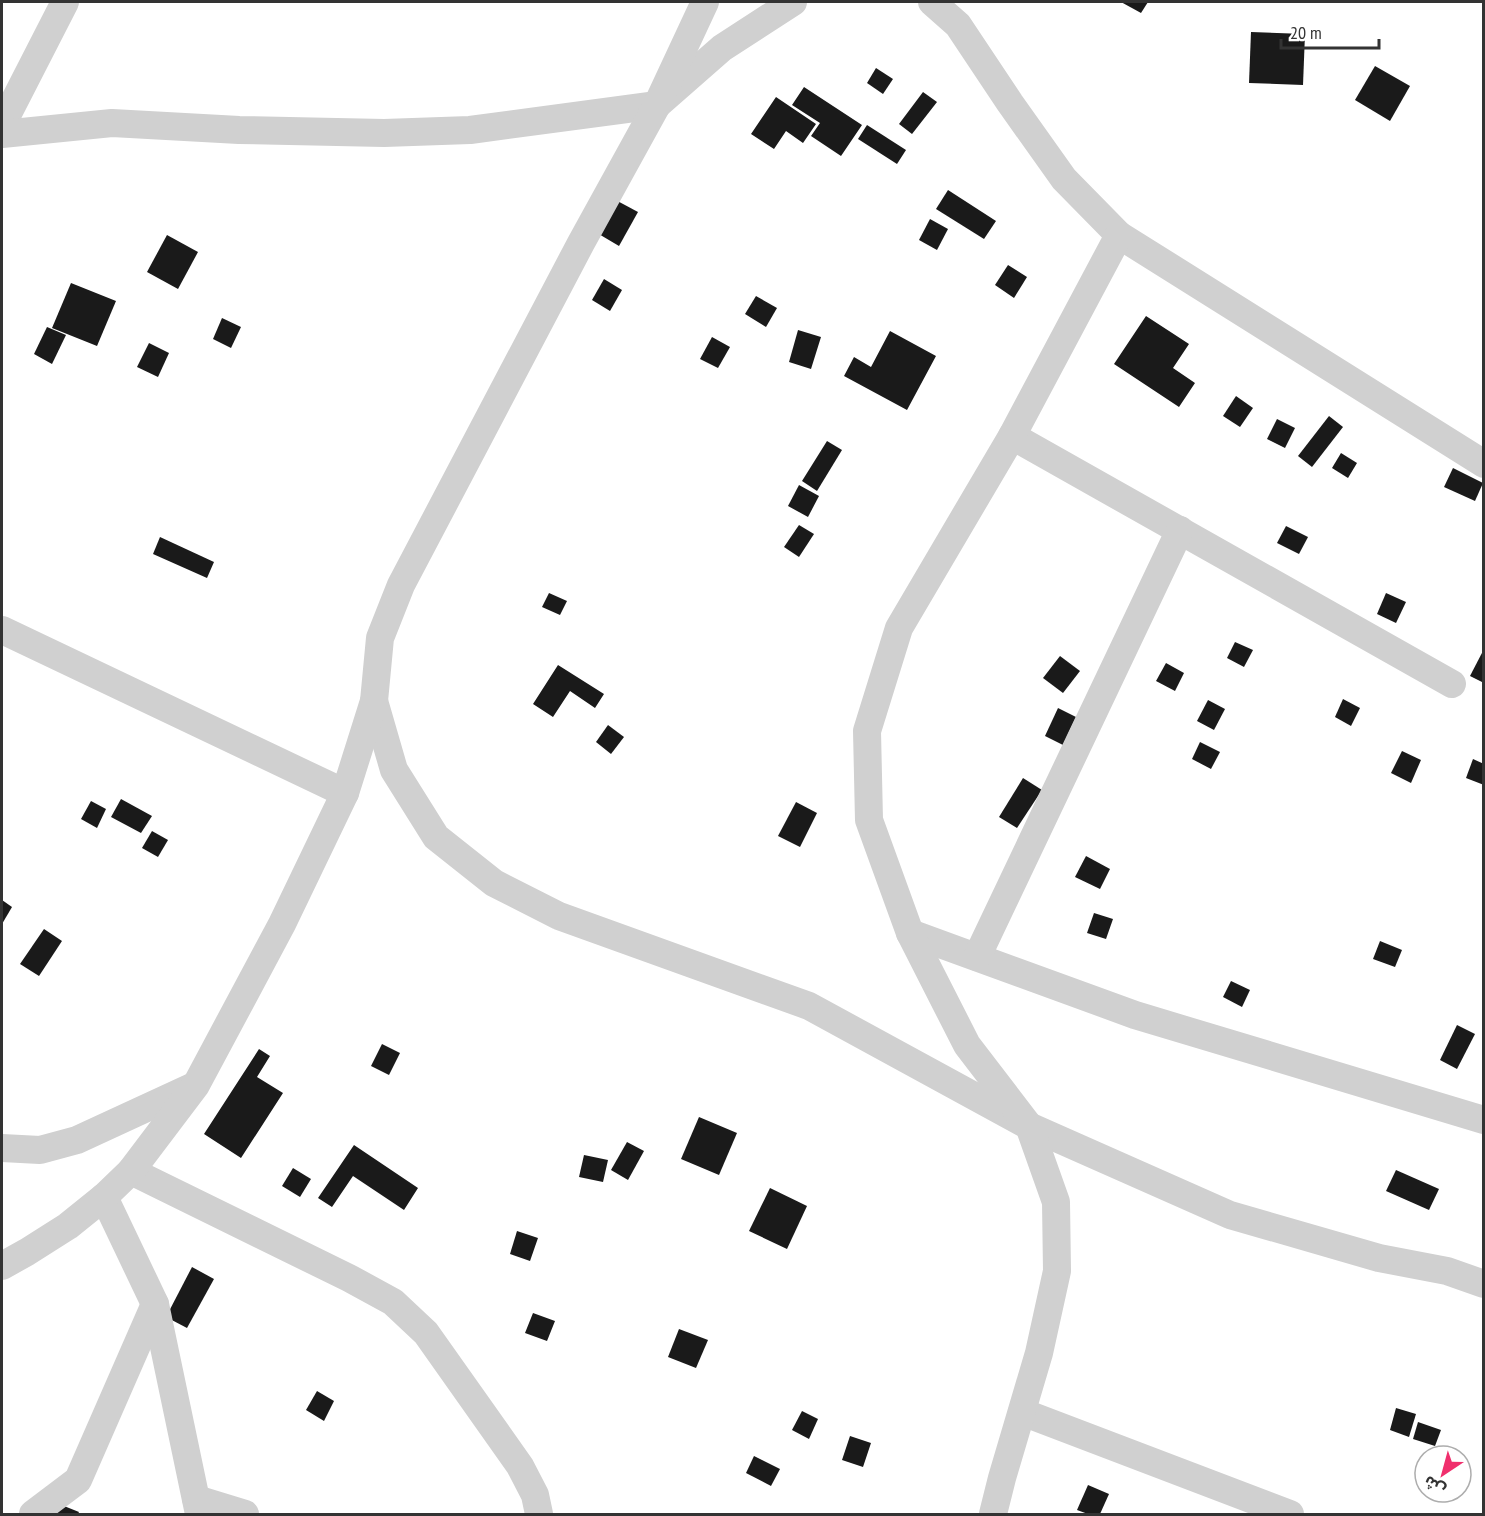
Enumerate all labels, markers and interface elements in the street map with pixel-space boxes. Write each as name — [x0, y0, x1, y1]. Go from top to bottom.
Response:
scale bar — [1281, 12, 1378, 50]
text: 20 m — [1290, 21, 1322, 44]
north arrow — [1413, 1444, 1473, 1504]
text: ش — [1419, 1472, 1449, 1501]

